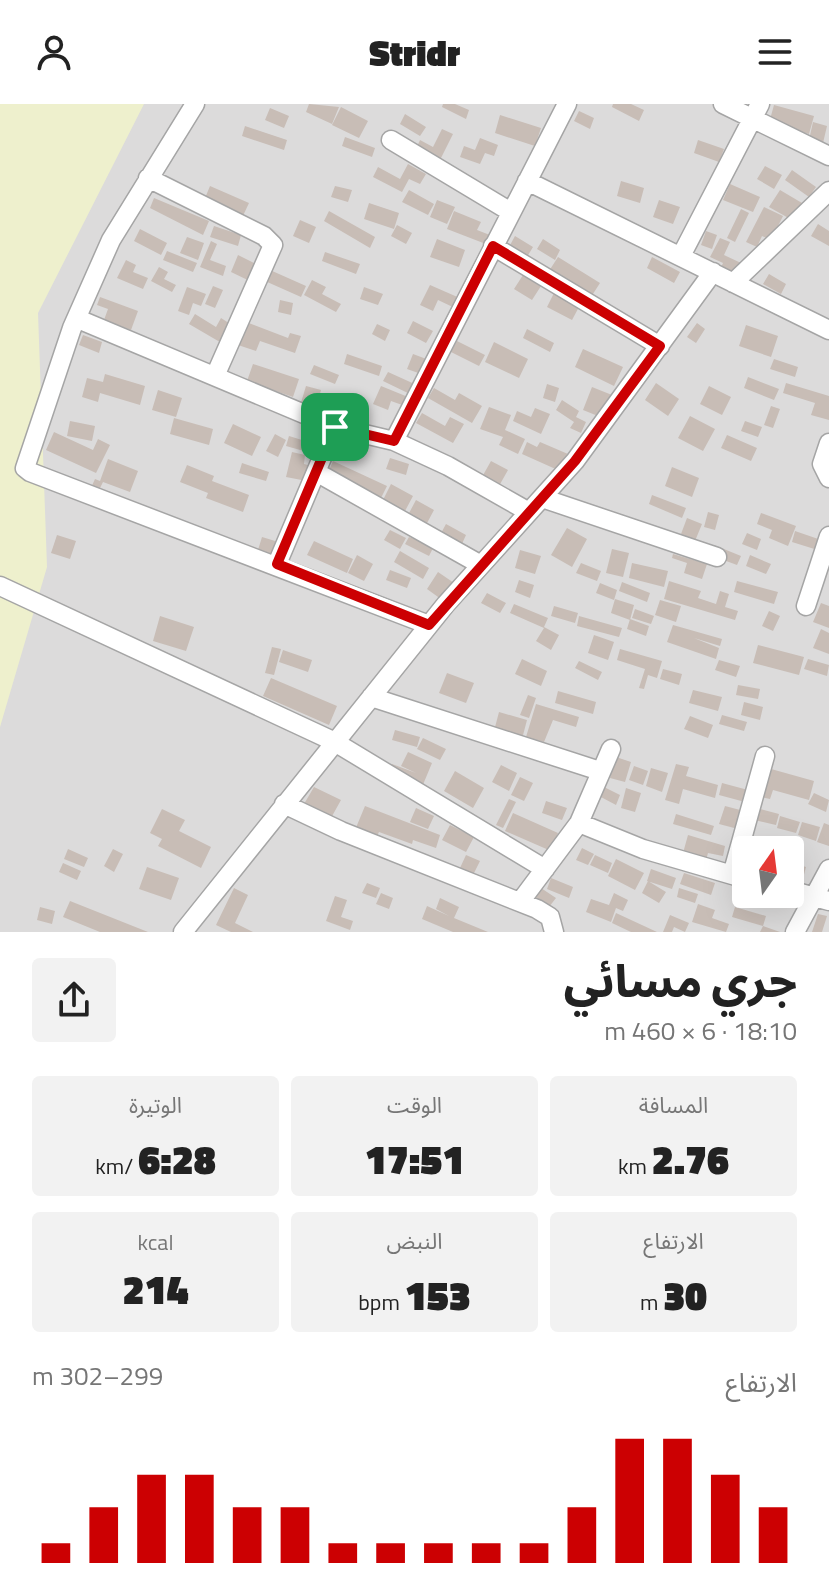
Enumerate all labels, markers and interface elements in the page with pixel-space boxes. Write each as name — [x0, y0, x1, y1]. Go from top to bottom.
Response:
text: Stridr — [369, 25, 460, 80]
icon: person — [32, 30, 76, 74]
icon: menu — [753, 30, 797, 74]
pin — [301, 393, 369, 461]
icon: arrive — [313, 405, 357, 449]
north arrow — [732, 836, 804, 908]
map controls — [732, 836, 804, 908]
text: جري مسائي — [564, 947, 797, 1014]
button: share — [32, 958, 116, 1042]
text: 18:10 · 6 × 460 m — [604, 1011, 797, 1050]
text: الوتيرة — [129, 1088, 182, 1122]
text: الوقت — [387, 1088, 442, 1122]
text: المسافة — [639, 1088, 708, 1122]
text: 6:28 — [138, 1129, 216, 1190]
text: 17:51 — [365, 1129, 464, 1190]
text: 2.76 — [652, 1129, 729, 1190]
text: /km — [95, 1149, 138, 1183]
text: km — [618, 1149, 652, 1183]
text: النبض — [387, 1224, 442, 1258]
text: الارتفاع — [643, 1224, 704, 1258]
text: kcal — [138, 1225, 173, 1259]
text: 214 — [123, 1259, 189, 1320]
text: 153 — [405, 1265, 471, 1326]
text: 30 — [663, 1265, 707, 1326]
text: bpm — [358, 1285, 405, 1319]
text: m — [640, 1285, 663, 1319]
text: 299–302 m — [32, 1356, 163, 1395]
text: الارتفاع — [726, 1363, 797, 1402]

